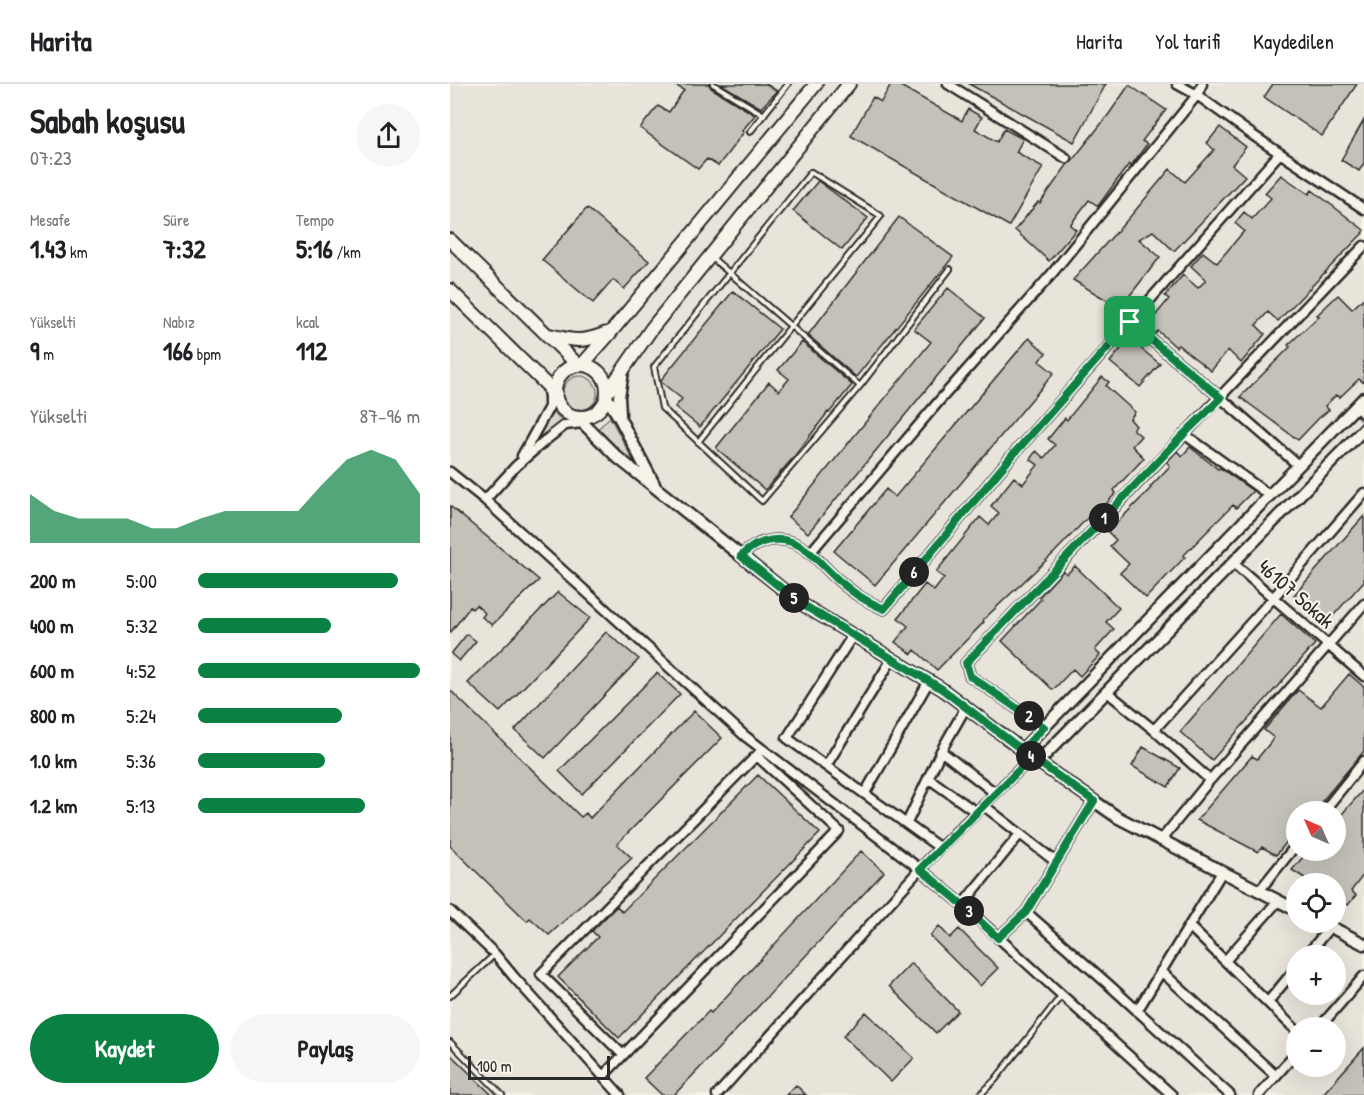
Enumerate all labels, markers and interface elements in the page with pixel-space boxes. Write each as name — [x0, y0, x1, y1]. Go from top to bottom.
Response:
text: Harita — [30, 22, 92, 60]
text: Harita — [1076, 27, 1122, 56]
text: Yol tarifi — [1155, 27, 1220, 56]
text: Kaydedilen — [1253, 27, 1334, 56]
text: Sabah koşusu — [30, 99, 185, 143]
button: share — [357, 104, 420, 167]
text: 07:23 — [30, 144, 72, 171]
text: Mesafe — [30, 209, 70, 231]
text: Süre — [163, 209, 189, 231]
text: Tempo — [296, 209, 334, 231]
text: 1.43 — [30, 231, 66, 266]
text: 7:32 — [163, 231, 206, 266]
text: 5:16 — [296, 231, 333, 266]
text: km — [66, 241, 88, 263]
text: /km — [333, 241, 361, 263]
pin — [1104, 296, 1155, 347]
icon: arrive — [1113, 305, 1146, 338]
text: Yükselti — [30, 311, 76, 333]
text: Nabız — [163, 311, 195, 333]
text: kcal — [296, 311, 319, 333]
text: 9 — [30, 333, 40, 368]
text: 166 — [163, 333, 193, 368]
text: 112 — [296, 333, 327, 368]
text: m — [40, 343, 54, 365]
text: bpm — [193, 343, 221, 365]
text: Yükselti — [30, 402, 87, 429]
text: 87–96 m — [360, 402, 420, 429]
pin: 1 — [1089, 503, 1119, 533]
text: 1 — [1101, 507, 1107, 529]
street label: 46107 Sokak — [1252, 552, 1341, 635]
pin: 6 — [899, 557, 929, 587]
text: 6 — [911, 561, 917, 583]
text: 200 m — [30, 567, 75, 594]
text: 5:00 — [126, 567, 157, 594]
pin: 5 — [779, 583, 809, 613]
text: 5 — [791, 587, 797, 609]
text: 400 m — [30, 612, 74, 639]
text: 5:32 — [126, 612, 157, 639]
text: 600 m — [30, 657, 74, 684]
text: 4:52 — [126, 657, 156, 684]
pin: 2 — [1014, 701, 1044, 731]
text: 800 m — [30, 702, 75, 729]
text: 5:24 — [126, 702, 156, 729]
text: 2 — [1025, 705, 1033, 727]
pin: 4 — [1016, 741, 1046, 771]
text: 4 — [1028, 745, 1034, 767]
text: 1.0 km — [30, 747, 77, 774]
text: 5:36 — [126, 747, 156, 774]
text: 1.2 km — [30, 792, 77, 819]
text: 5:13 — [126, 792, 155, 819]
north arrow — [1286, 801, 1346, 861]
map controls — [1286, 801, 1346, 1077]
button: locate — [1286, 873, 1346, 933]
pin: 3 — [954, 896, 984, 926]
text: 3 — [965, 900, 973, 922]
button: + — [1286, 945, 1346, 1005]
button: Kaydet — [30, 1014, 219, 1083]
button: Paylaş — [231, 1014, 420, 1083]
button: − — [1286, 1017, 1346, 1077]
scale bar — [468, 1053, 610, 1080]
text: 100 m — [477, 1055, 512, 1077]

